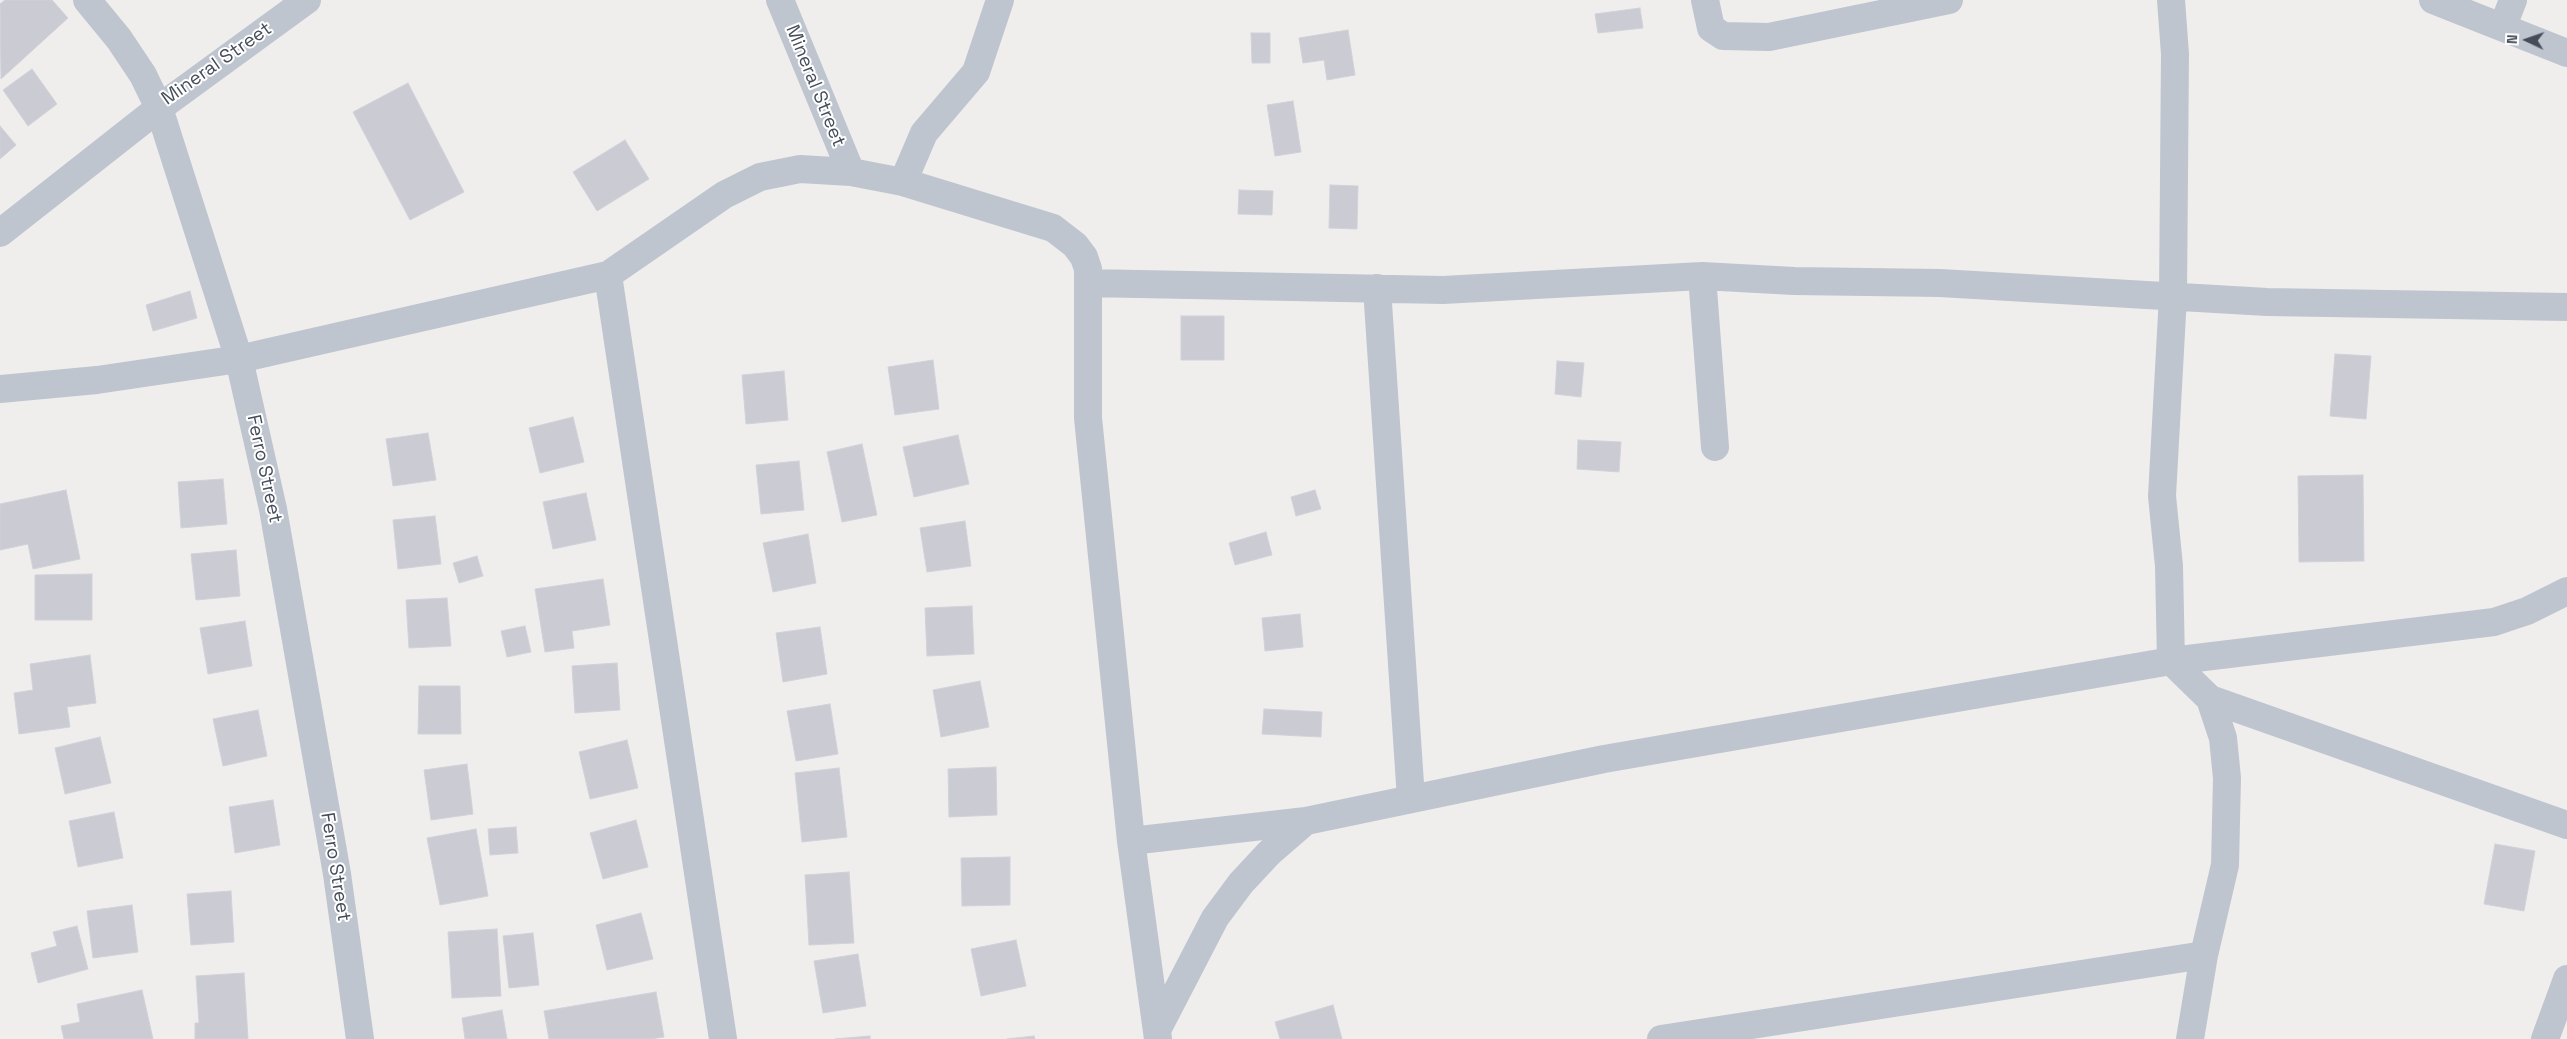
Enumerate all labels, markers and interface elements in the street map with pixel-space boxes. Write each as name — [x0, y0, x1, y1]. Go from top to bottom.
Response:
north arrow — [2502, 15, 2552, 65]
street label: Mineral Street — [157, 18, 277, 110]
street label: Mineral Street — [780, 22, 850, 150]
text: N — [2503, 34, 2521, 44]
street label: Ferro Street — [241, 413, 287, 525]
street label: Ferro Street — [315, 811, 355, 923]

